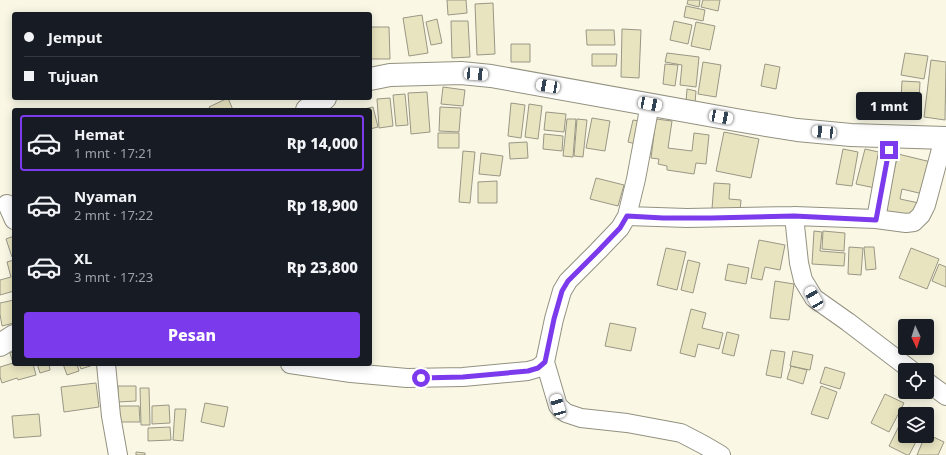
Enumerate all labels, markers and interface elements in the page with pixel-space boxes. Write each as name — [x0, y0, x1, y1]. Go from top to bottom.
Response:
text: Jemput — [48, 27, 102, 47]
text: Tujuan — [48, 66, 99, 86]
car — [464, 67, 488, 81]
car — [535, 78, 561, 94]
callout: 1 mnt — [856, 92, 922, 120]
car — [637, 96, 663, 112]
text: 1 mnt — [870, 97, 908, 115]
car — [708, 109, 734, 125]
text: Hemat — [74, 124, 125, 144]
icon: car — [26, 125, 62, 161]
car — [812, 125, 836, 139]
text: Rp 14,000 — [287, 133, 358, 153]
route end — [880, 141, 898, 159]
text: 1 mnt · 17:21 — [74, 144, 153, 162]
text: Nyaman — [74, 186, 137, 206]
icon: car — [26, 187, 62, 223]
text: Rp 18,900 — [287, 195, 358, 215]
text: 2 mnt · 17:22 — [74, 206, 153, 224]
text: XL — [74, 248, 92, 268]
icon: car — [26, 249, 62, 285]
text: Rp 23,800 — [287, 257, 358, 277]
text: 3 mnt · 17:23 — [74, 268, 153, 286]
car — [803, 285, 825, 311]
button: Pesan — [24, 312, 360, 358]
north arrow — [898, 319, 934, 355]
map controls — [898, 319, 934, 443]
button: locate — [898, 363, 934, 399]
route start — [412, 369, 430, 387]
car — [549, 393, 567, 419]
button: layers — [898, 407, 934, 443]

